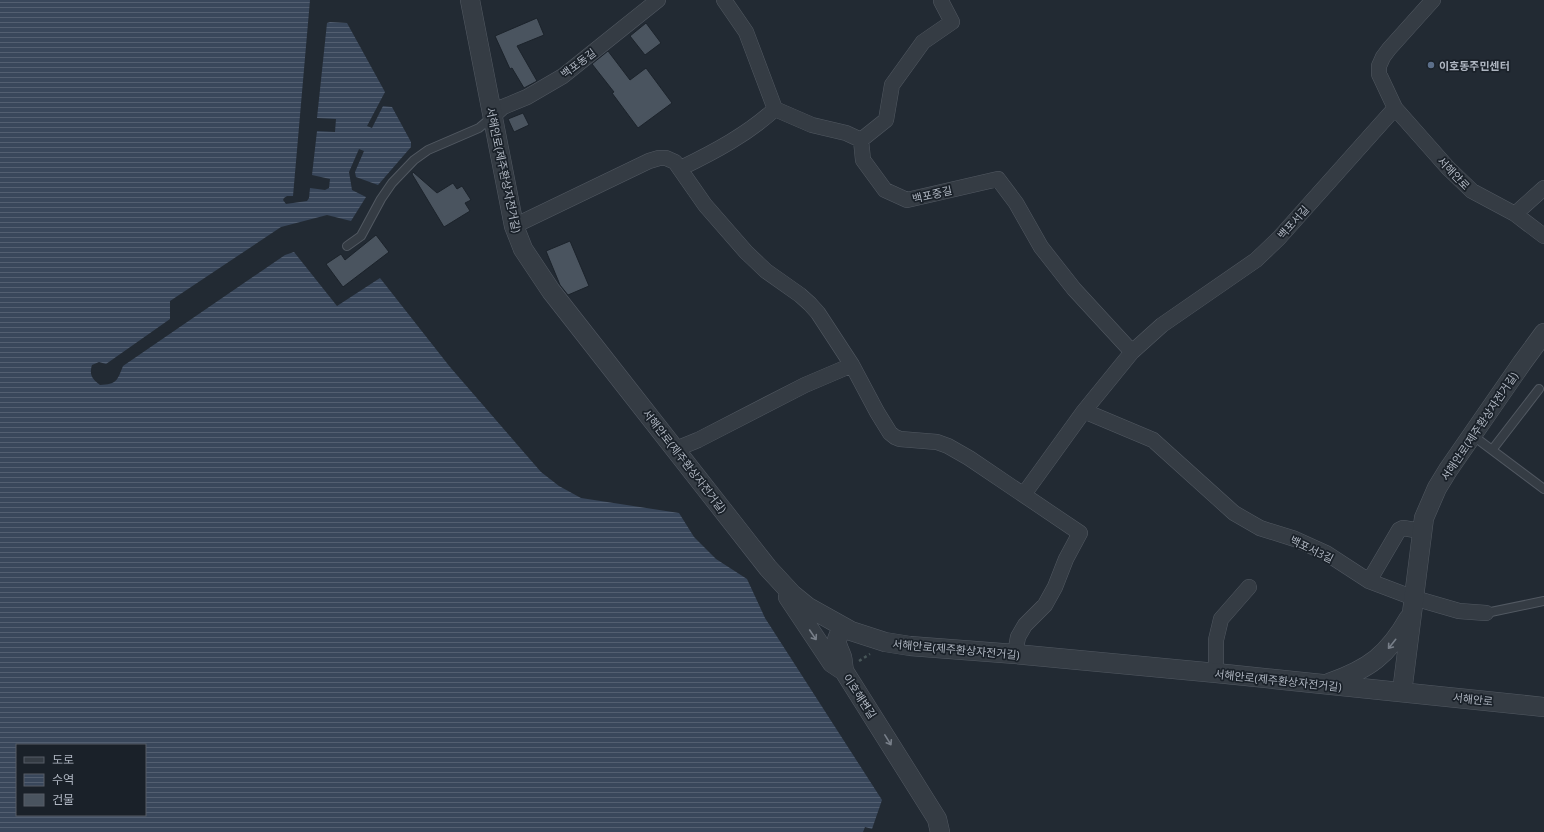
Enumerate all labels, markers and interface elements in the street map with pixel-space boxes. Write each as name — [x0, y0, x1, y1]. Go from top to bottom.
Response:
street label: 백포동길 — [557, 45, 599, 81]
place label: 이호동주민센터 — [1439, 58, 1510, 73]
marker: 이호동주민센터 — [1426, 60, 1436, 70]
street label: 서해안로(제주환상자전거길) — [483, 106, 525, 234]
street label: 서해안로 — [1435, 153, 1473, 193]
street label: 백포중길 — [911, 182, 953, 206]
street label: 백포서길 — [1274, 202, 1312, 242]
street label: 서해안로(제주환상자전거길) — [1437, 369, 1521, 483]
street label: 서해안로(제주환상자전거길) — [640, 406, 730, 516]
street label: 백포서3길 — [1288, 532, 1336, 566]
one-way arrow — [809, 629, 817, 640]
street label: 서해안로(제주환상자전거길) — [892, 636, 1020, 662]
one-way arrow — [1387, 639, 1396, 649]
street label: 서해안로(제주환상자전거길) — [1214, 666, 1342, 694]
street label: 이호해변길 — [840, 671, 880, 721]
street label: 서해안로 — [1452, 689, 1494, 709]
one-way arrow — [884, 734, 892, 746]
legend — [16, 744, 146, 816]
text: 도로 — [52, 751, 74, 768]
text: 수역 — [52, 771, 74, 788]
text: 건물 — [52, 791, 74, 808]

